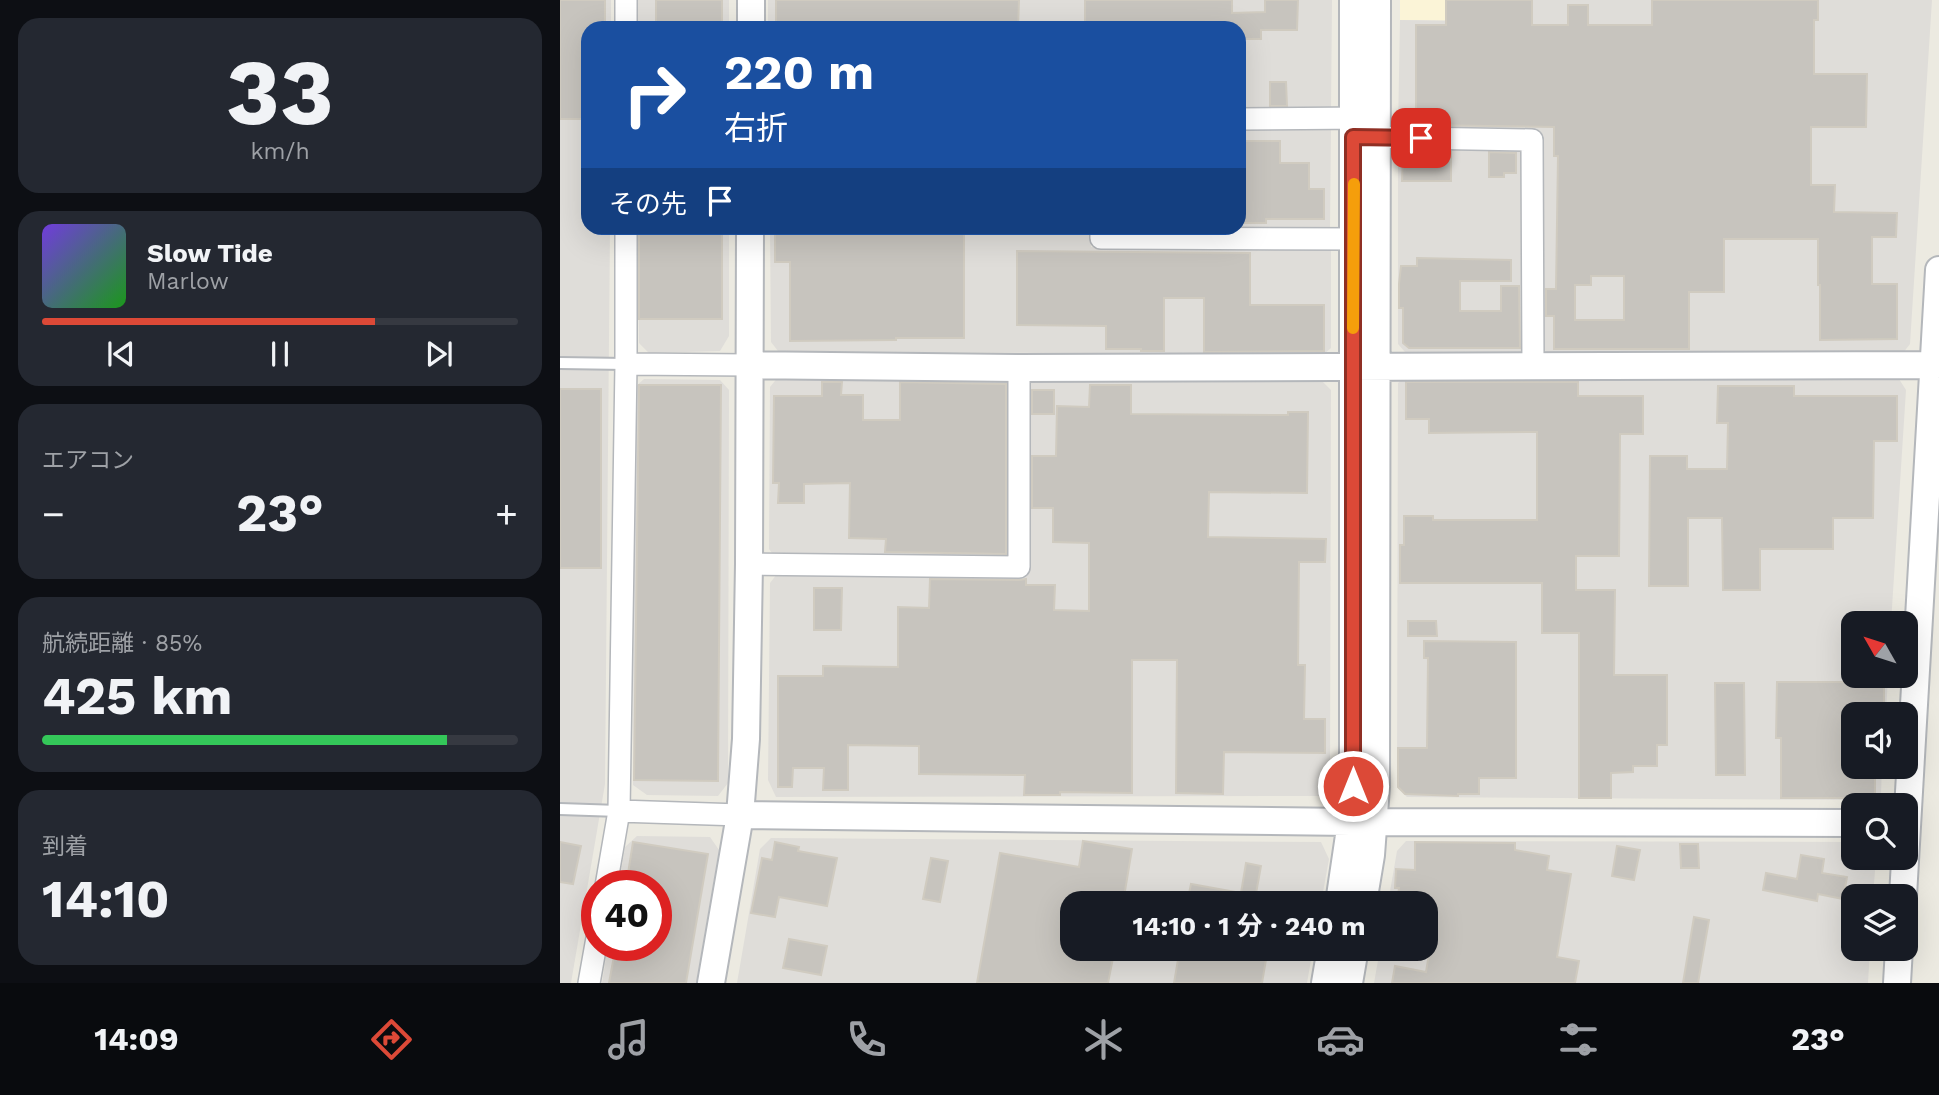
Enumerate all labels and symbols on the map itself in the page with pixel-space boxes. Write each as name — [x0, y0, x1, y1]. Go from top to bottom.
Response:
pin — [1391, 108, 1451, 168]
north arrow — [1841, 611, 1918, 688]
position arrow — [1316, 749, 1390, 823]
speed limit sign: 40 — [581, 870, 672, 961]

